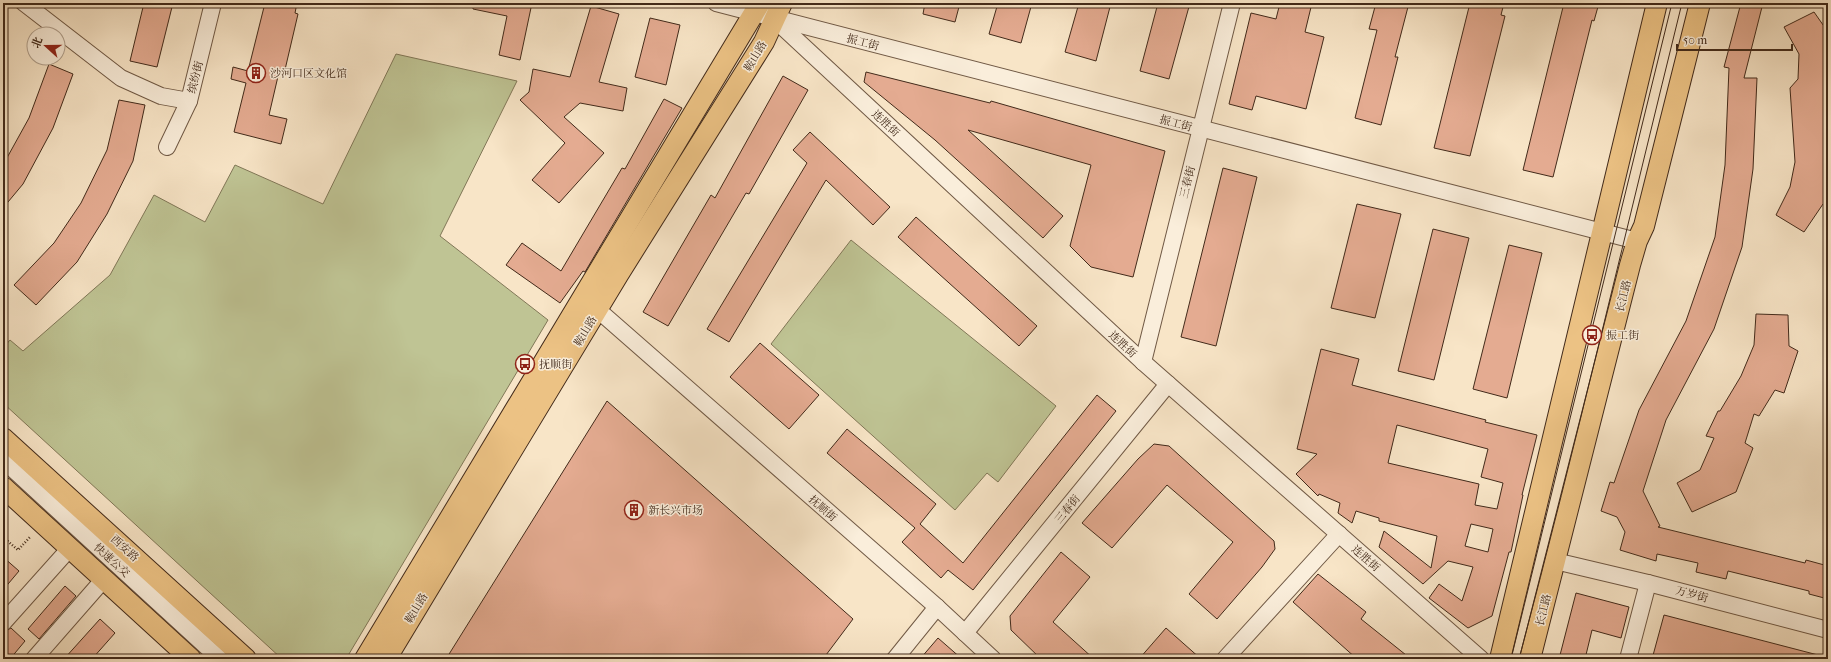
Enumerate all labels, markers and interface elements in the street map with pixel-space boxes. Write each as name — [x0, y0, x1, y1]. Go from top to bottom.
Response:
north arrow — [26, 26, 66, 66]
scale bar — [1677, 26, 1792, 52]
street label: 振工街 — [845, 32, 880, 53]
text: 50 m — [1683, 33, 1707, 47]
text: 北 — [29, 35, 45, 50]
street label: 鞍山路 — [741, 39, 769, 74]
street label: 缤纷街 — [185, 60, 206, 95]
building icon: 沙河口区文化馆 — [245, 62, 267, 84]
place label: 沙河口区文化馆 — [270, 67, 347, 80]
street label: 连胜街 — [869, 107, 902, 139]
street label: 振工街 — [1158, 113, 1193, 134]
street label: 三春街 — [1177, 165, 1198, 200]
street label: 长江路 — [1613, 279, 1634, 314]
street label: 鞍山路 — [571, 314, 599, 349]
bus stop icon: 振工街 — [1581, 324, 1603, 346]
street label: 连胜街 — [1106, 328, 1139, 360]
place label: 振工街 — [1606, 329, 1639, 342]
bus stop icon: 抚顺街 — [514, 353, 536, 375]
place label: 抚顺街 — [539, 358, 572, 371]
street label: 三春街 — [1052, 492, 1083, 526]
street label: 抚顺街 — [806, 493, 839, 524]
building icon: 新长兴市场 — [623, 499, 645, 521]
place label: 新长兴市场 — [648, 504, 703, 517]
street label: 西安路 — [108, 533, 141, 564]
street label: 快速公交 — [91, 541, 132, 580]
street label: 连胜街 — [1349, 543, 1382, 574]
street label: 万岁街 — [1674, 584, 1709, 605]
street label: 鞍山路 — [402, 591, 430, 626]
street label: 长江路 — [1533, 593, 1554, 628]

